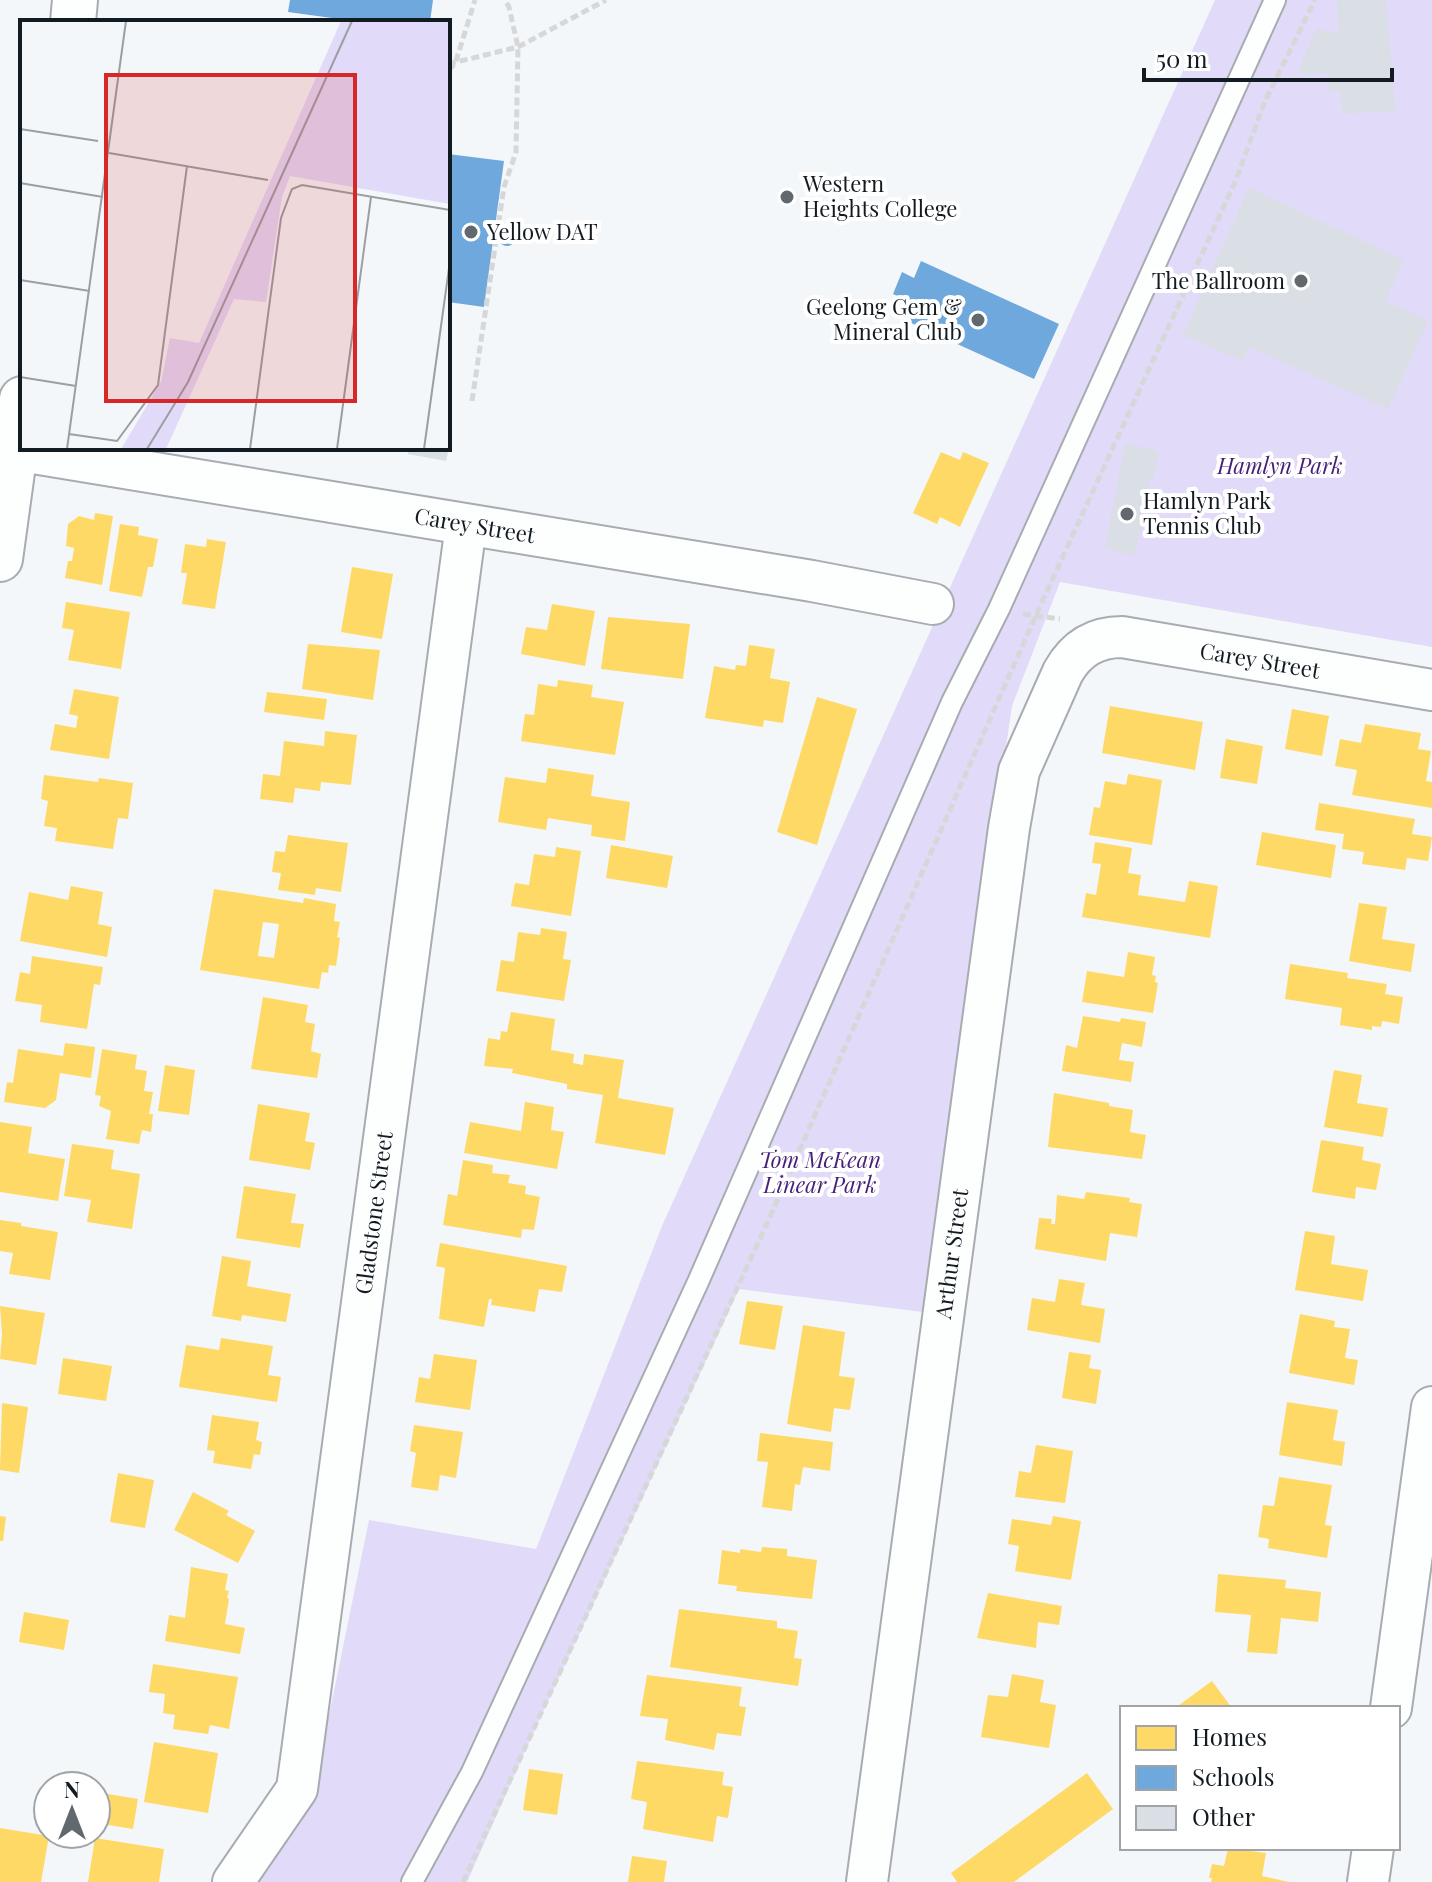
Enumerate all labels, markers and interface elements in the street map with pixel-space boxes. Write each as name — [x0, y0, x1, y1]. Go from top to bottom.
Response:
inset map — [20, 20, 450, 450]
scale bar — [1144, 32, 1392, 82]
text: 50 m — [1156, 42, 1208, 74]
place label: Western Heights College — [802, 168, 958, 223]
marker: Western Heights College — [778, 188, 796, 206]
place label: Yellow DAT — [486, 216, 598, 246]
marker: Yellow DAT — [462, 223, 480, 241]
place label: The Ballroom — [1152, 265, 1285, 295]
marker: The Ballroom — [1292, 272, 1310, 290]
place label: Geelong Gem & Mineral Club — [806, 291, 962, 346]
marker: Geelong Gem & Mineral Club — [969, 311, 987, 329]
park label: Hamlyn Park — [1216, 450, 1343, 480]
place label: Hamlyn Park Tennis Club — [1143, 485, 1271, 540]
street label: Carey Street — [413, 500, 539, 549]
marker: Hamlyn Park Tennis Club — [1118, 505, 1136, 523]
street label: Carey Street — [1198, 635, 1324, 685]
street label: Gladstone Street — [347, 1128, 399, 1296]
park label: Tom McKean Linear Park — [759, 1144, 881, 1199]
street label: Arthur Street — [927, 1185, 974, 1322]
legend — [1120, 1706, 1400, 1850]
text: Homes — [1192, 1720, 1267, 1752]
text: Schools — [1192, 1760, 1274, 1792]
north arrow — [32, 1770, 112, 1850]
text: N — [64, 1774, 80, 1804]
text: Other — [1192, 1800, 1256, 1832]

